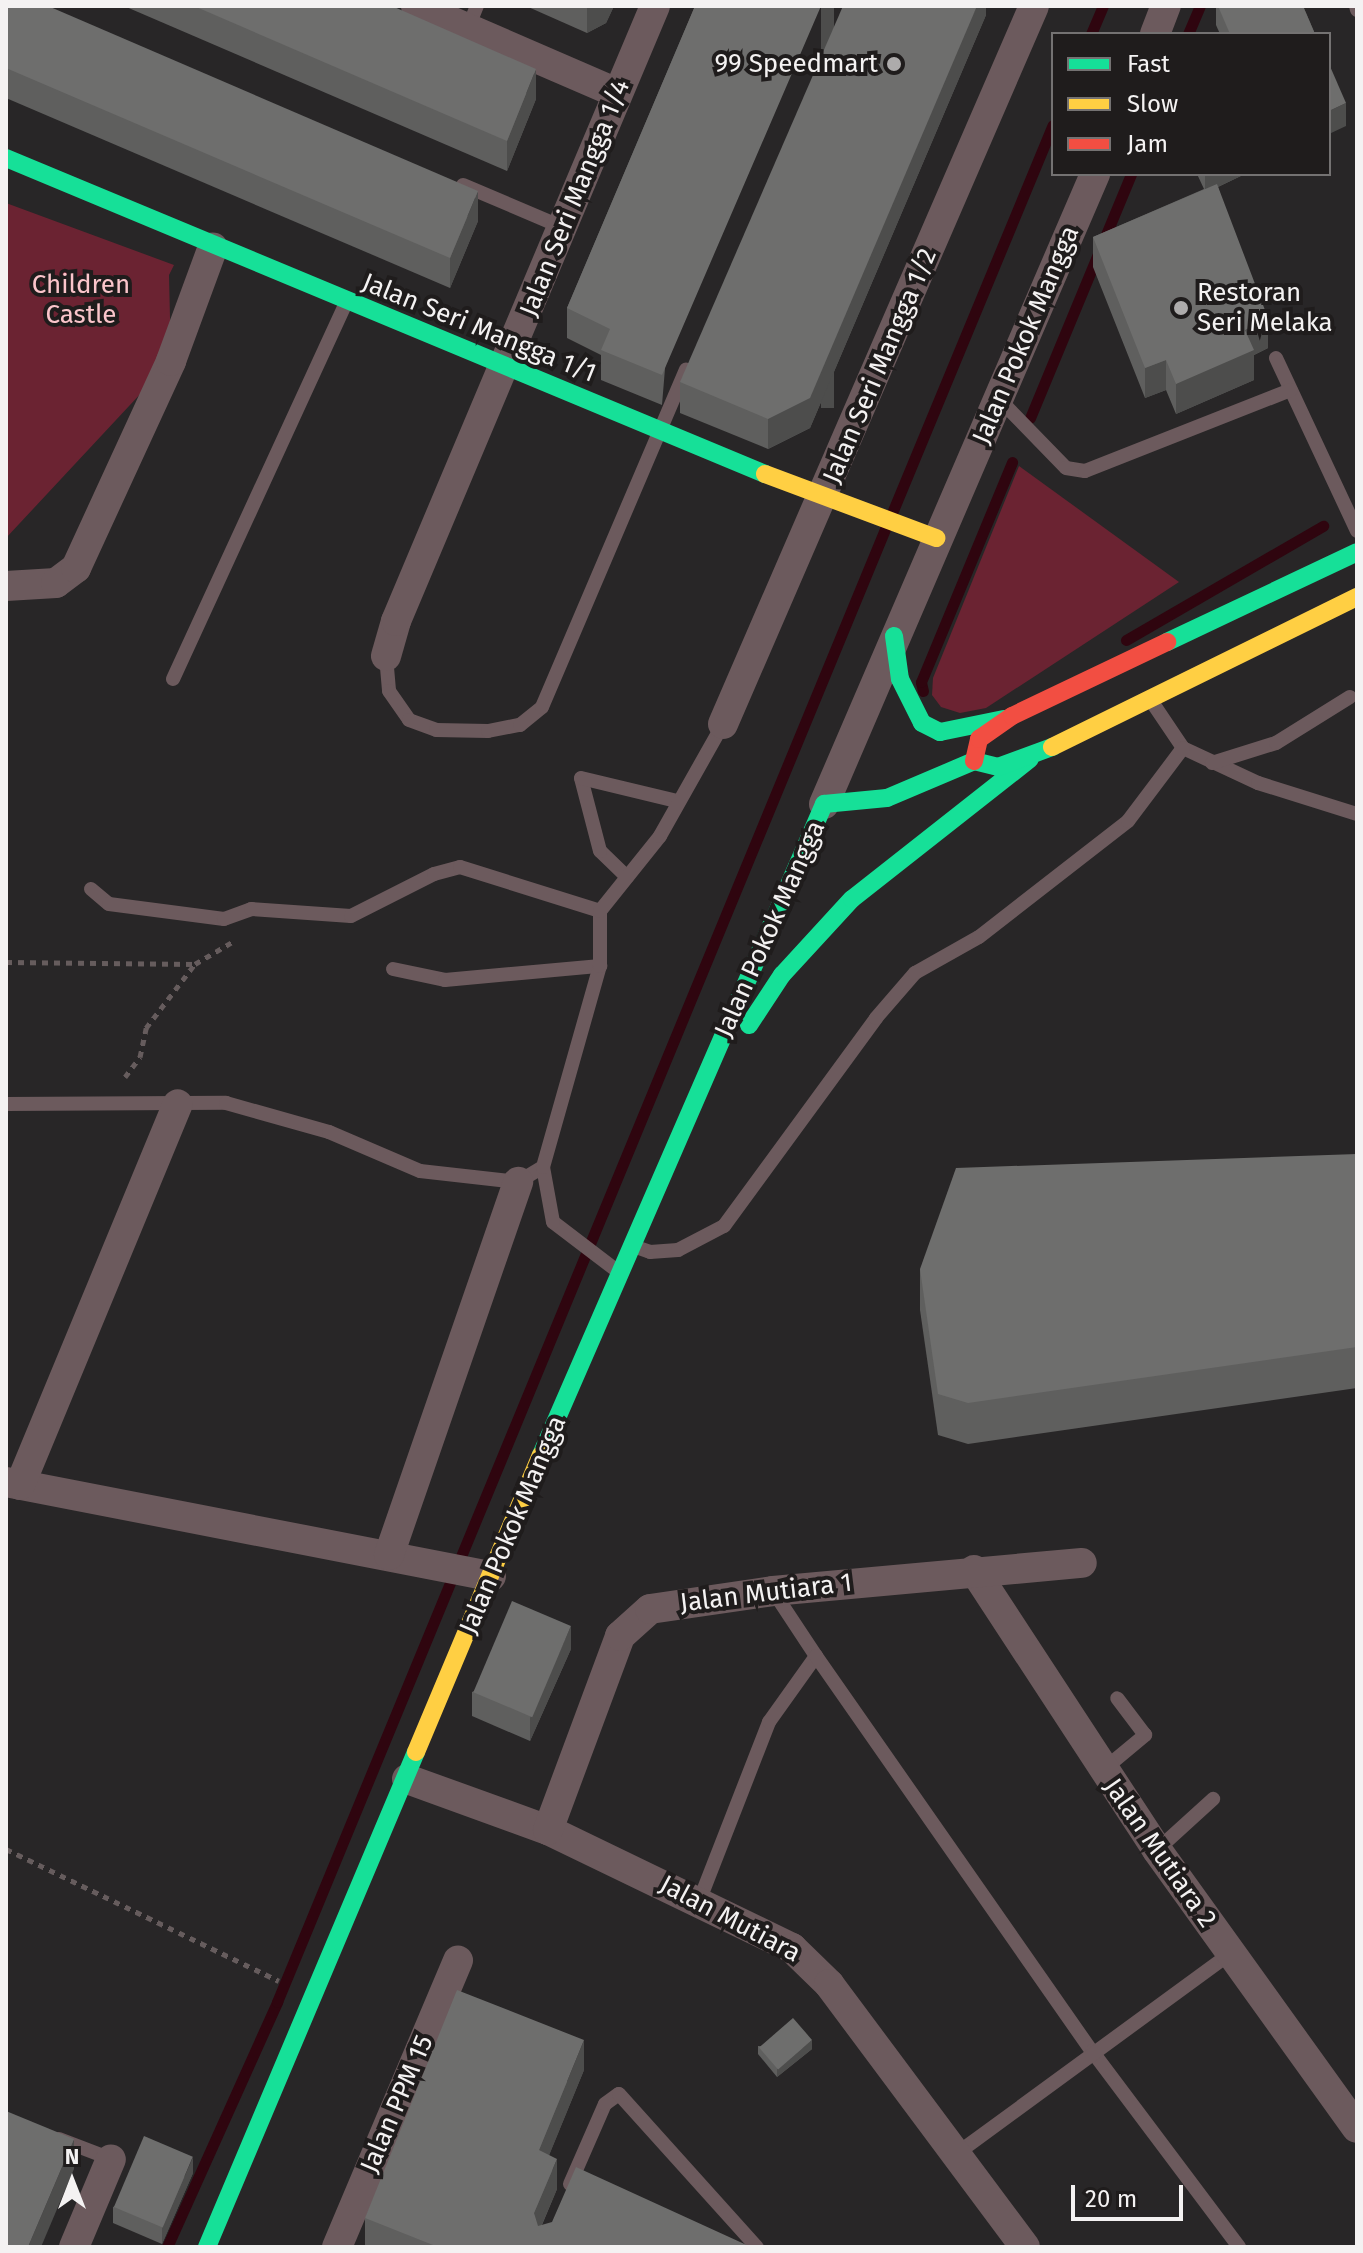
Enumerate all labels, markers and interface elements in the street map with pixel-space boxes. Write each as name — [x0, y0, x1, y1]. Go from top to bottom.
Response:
legend — [1051, 32, 1331, 176]
place label: 99 Speedmart — [714, 48, 878, 80]
text: Fast — [1127, 50, 1170, 78]
marker: 99 Speedmart — [885, 55, 903, 73]
street label: Jalan Seri Mangga 1/4 — [513, 75, 637, 321]
text: Slow — [1127, 90, 1178, 118]
text: Jam — [1127, 130, 1168, 158]
street label: Jalan Pokok Mangga — [966, 221, 1086, 449]
street label: Jalan Seri Mangga 1/2 — [816, 244, 944, 488]
street label: Jalan Seri Mangga 1/1 — [357, 267, 601, 389]
park label: Children Castle — [32, 269, 130, 330]
place label: Restoran Seri Melaka — [1197, 277, 1333, 338]
marker: Restoran Seri Melaka — [1172, 299, 1190, 317]
street label: Jalan Pokok Mangga — [708, 816, 832, 1042]
street label: Jalan Pokok Mangga — [453, 1411, 573, 1639]
street label: Jalan Mutiara 1 — [678, 1567, 854, 1619]
street label: Jalan Mutiara 2 — [1097, 1772, 1223, 1934]
street label: Jalan Mutiara — [654, 1869, 806, 1969]
street label: Jalan PPM 15 — [354, 2031, 440, 2177]
north arrow — [32, 2141, 112, 2221]
text: N — [65, 2143, 79, 2170]
scale bar — [1075, 2169, 1187, 2219]
text: 20 m — [1085, 2185, 1137, 2213]

